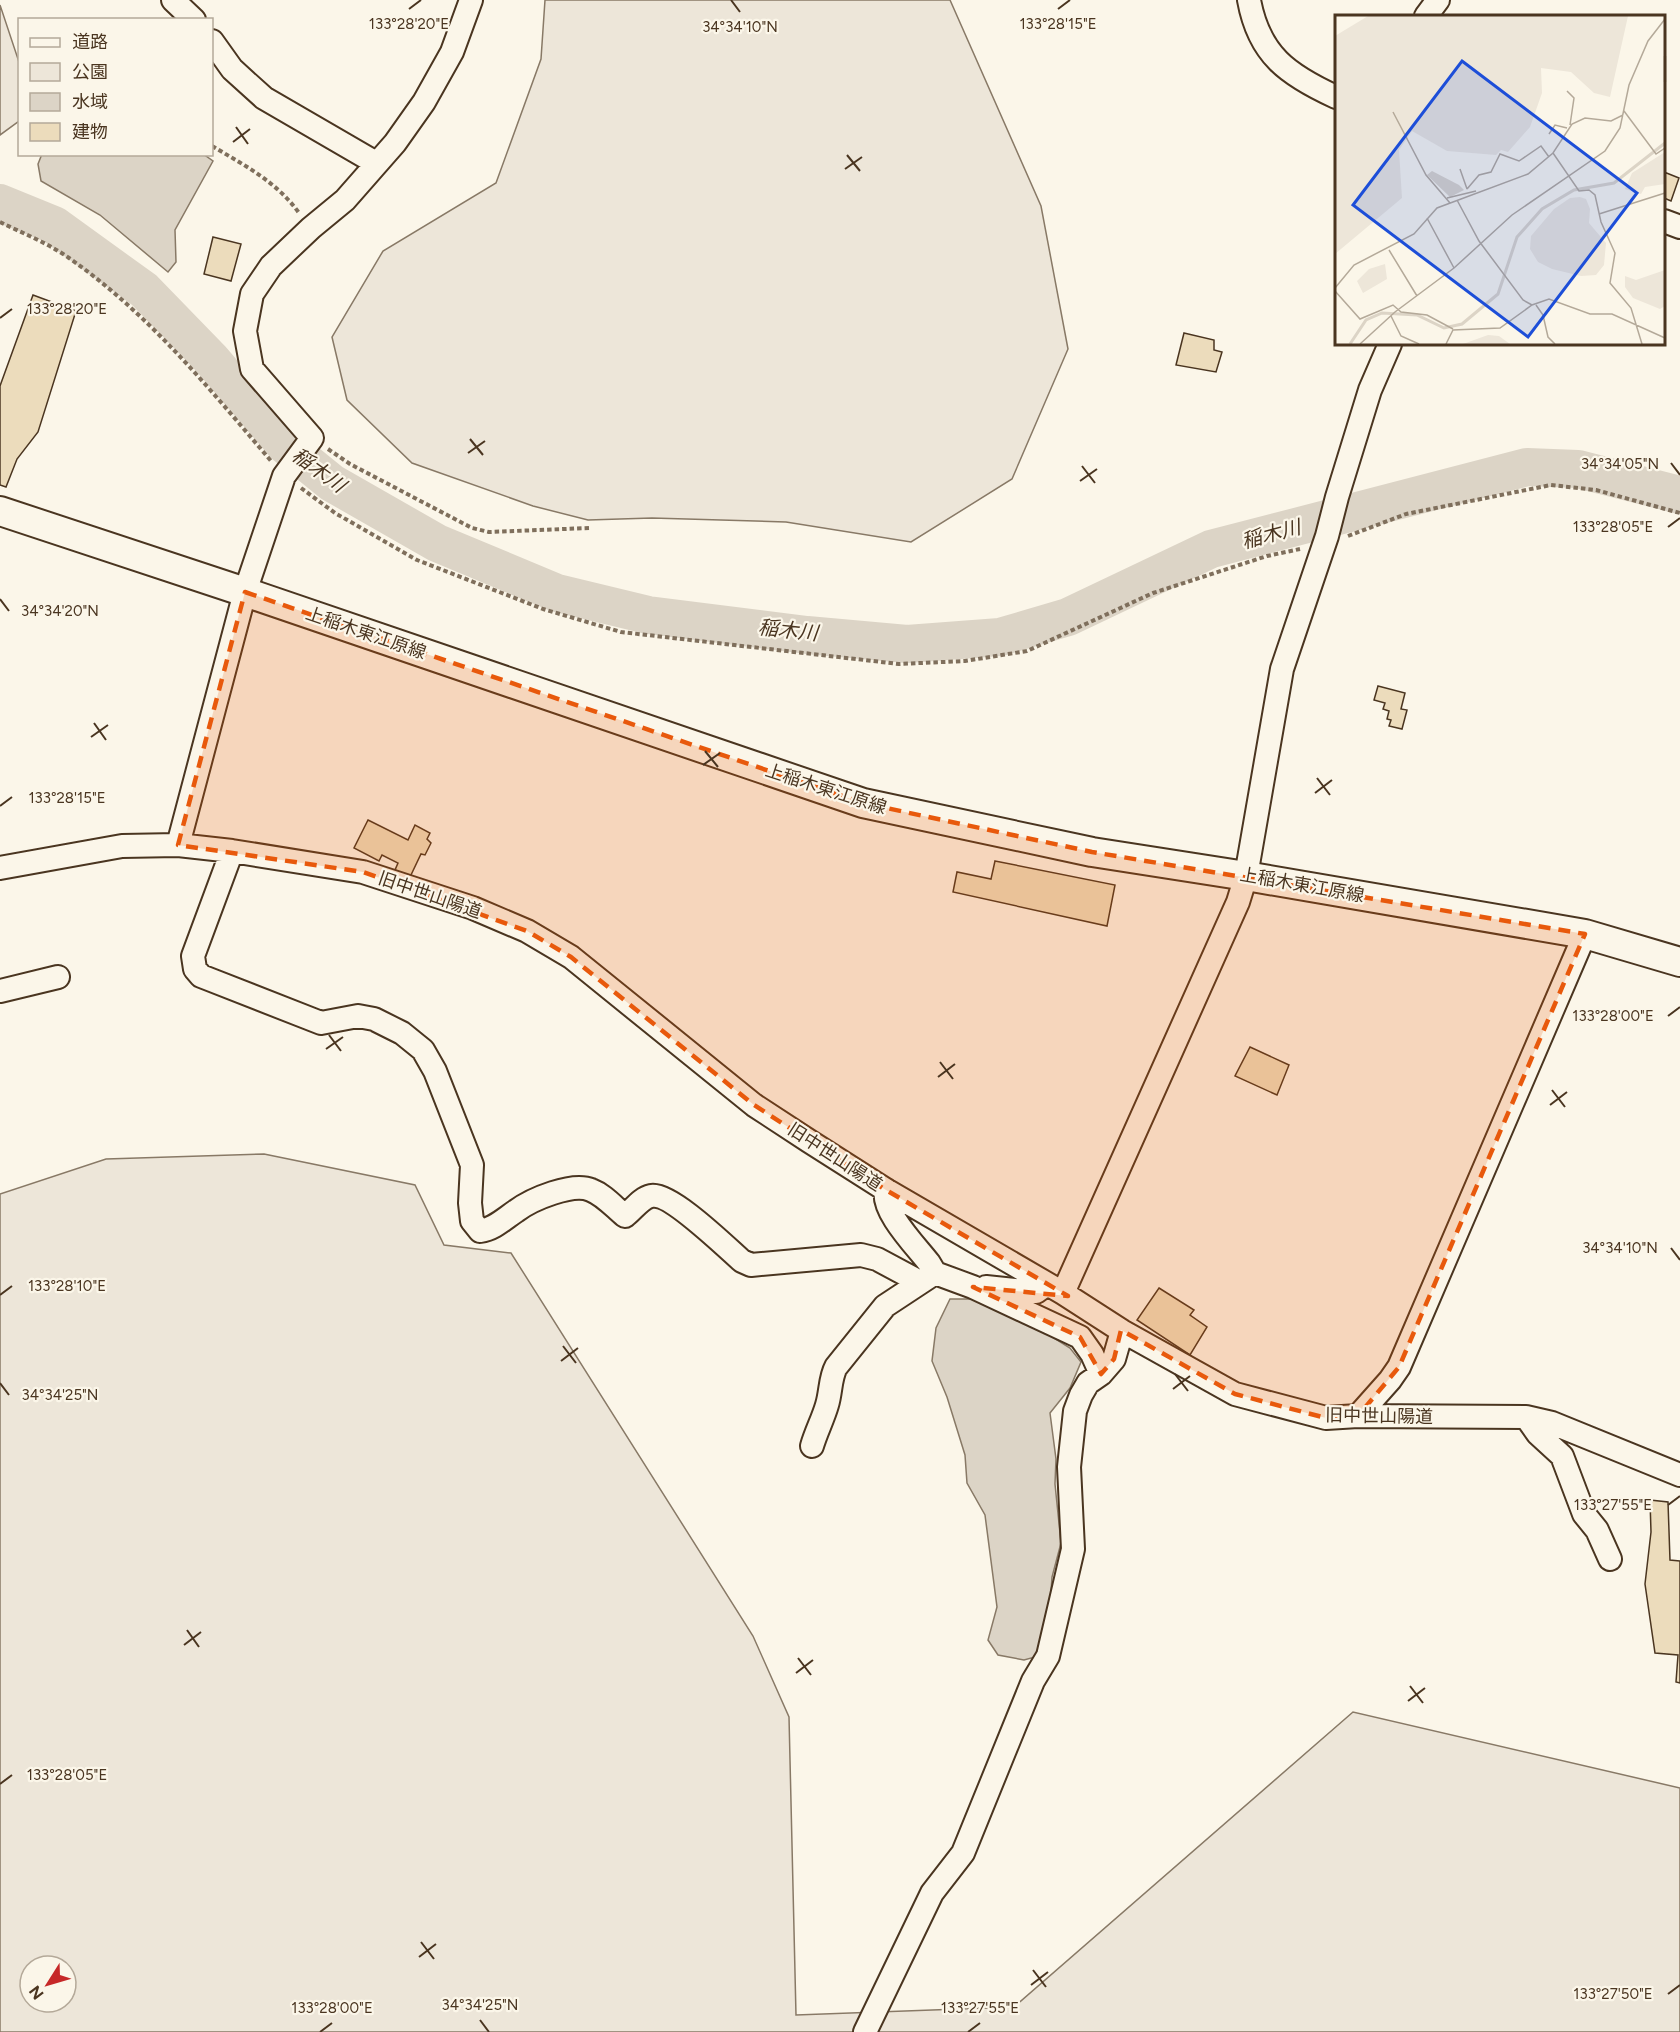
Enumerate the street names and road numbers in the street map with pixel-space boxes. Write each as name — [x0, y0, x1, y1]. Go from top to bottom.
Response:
street label: 上稲木東江原線 — [303, 602, 429, 664]
street label: 上稲木東江原線 — [763, 759, 889, 819]
street label: 上稲木東江原線 — [1238, 863, 1366, 907]
street label: 旧中世山陽道 — [375, 867, 485, 923]
street label: 旧中世山陽道 — [784, 1118, 886, 1196]
street label: 旧中世山陽道 — [1325, 1404, 1433, 1428]

